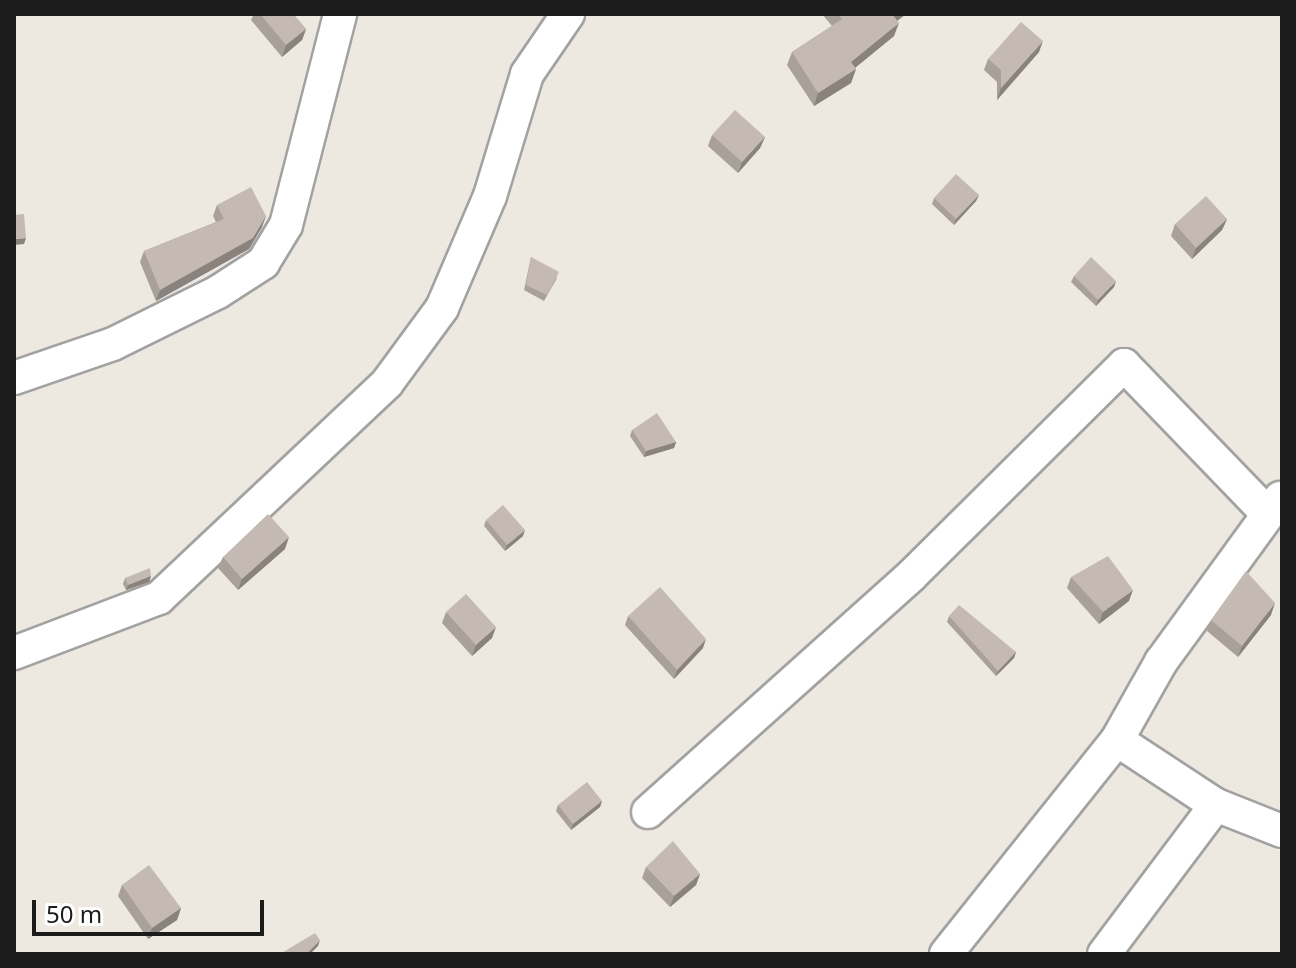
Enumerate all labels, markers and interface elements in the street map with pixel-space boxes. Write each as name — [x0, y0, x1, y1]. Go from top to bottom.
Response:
scale bar — [36, 884, 268, 934]
text: 50 m — [46, 897, 102, 930]

